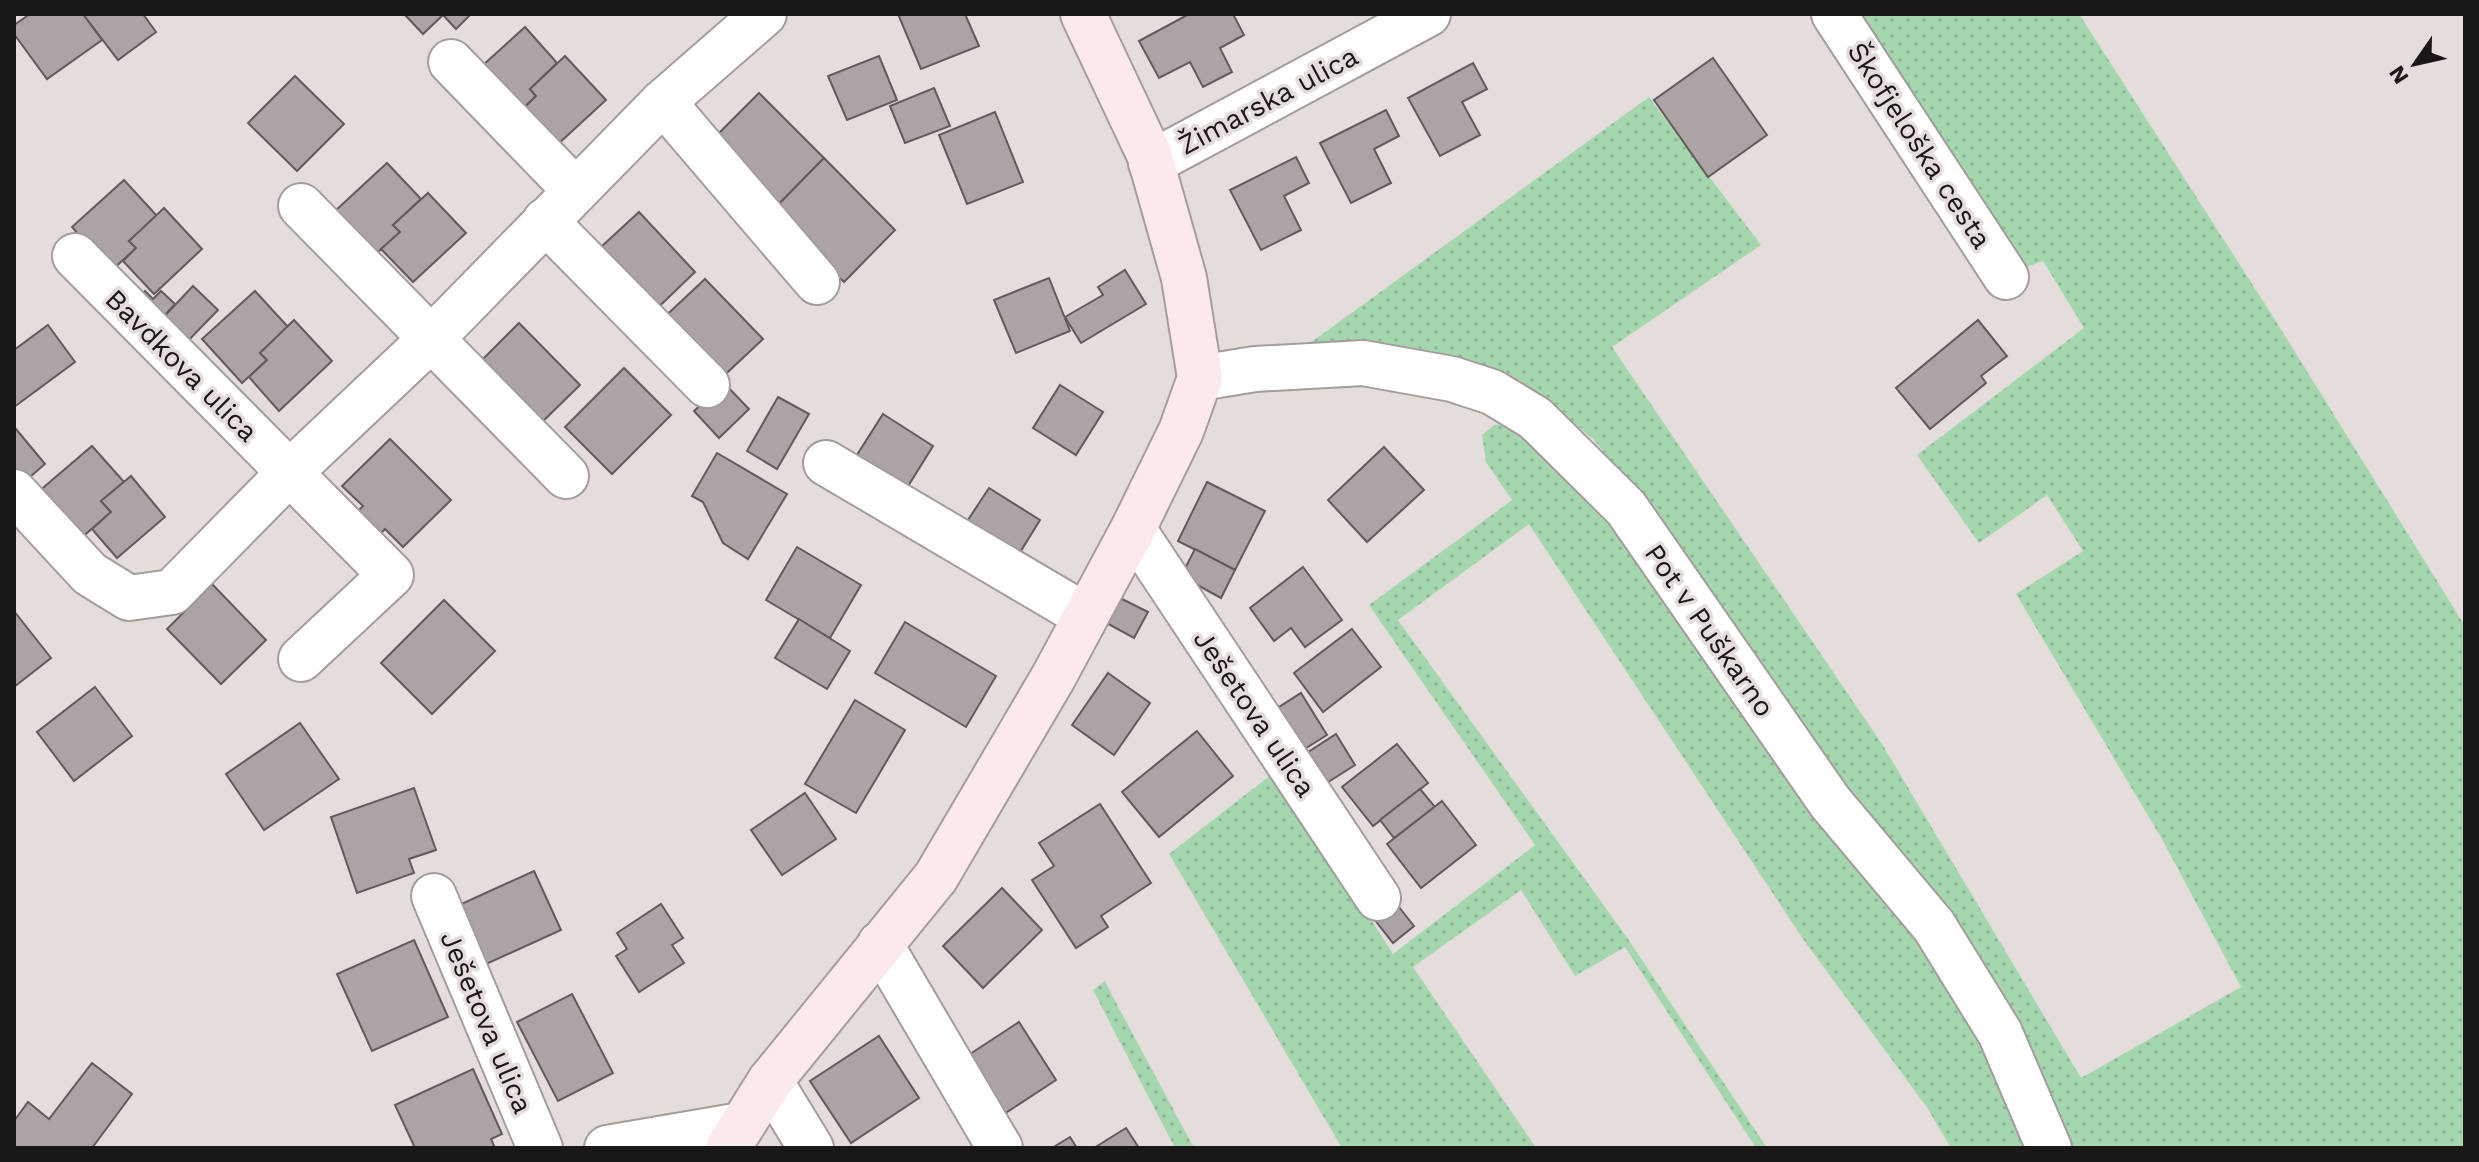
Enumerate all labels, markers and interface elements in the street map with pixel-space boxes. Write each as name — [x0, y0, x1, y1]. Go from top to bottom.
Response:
north arrow — [2375, 24, 2455, 104]
street label: Škofjeloška cesta — [1841, 36, 1999, 255]
street label: Žimarska ulica — [1173, 39, 1364, 162]
text: N — [2384, 61, 2414, 89]
street label: Bavdkova ulica — [99, 282, 265, 448]
street label: Pot v Puškarno — [1638, 537, 1781, 723]
street label: Ješetova ulica — [1187, 623, 1323, 803]
street label: Ješetova ulica — [433, 926, 540, 1118]

